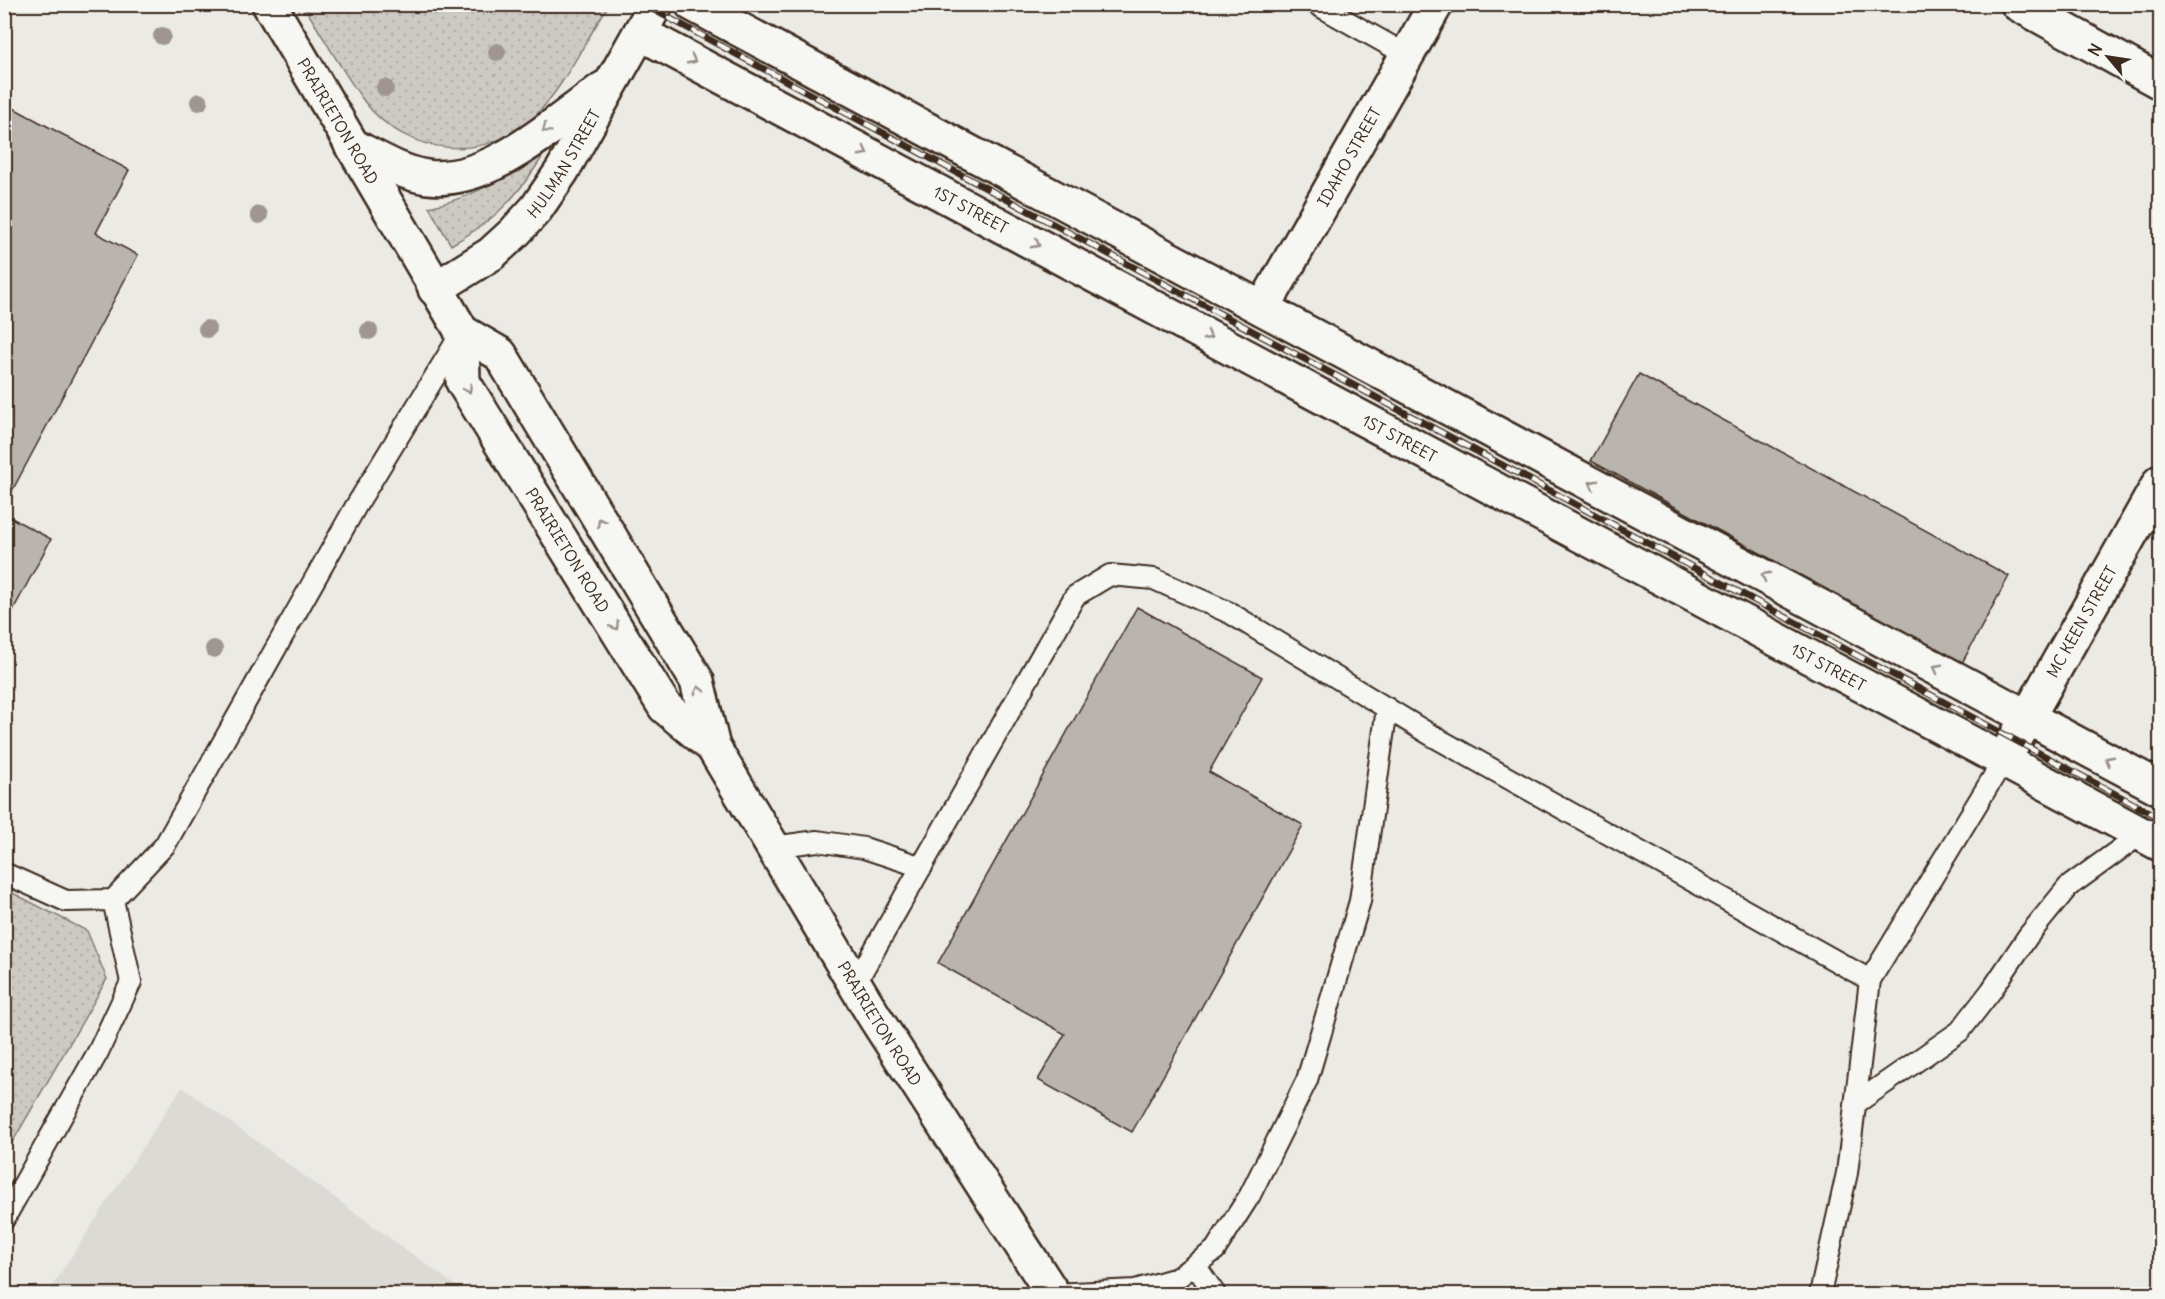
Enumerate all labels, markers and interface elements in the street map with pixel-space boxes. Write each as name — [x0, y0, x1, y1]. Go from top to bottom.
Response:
north arrow — [2078, 27, 2138, 87]
text: N — [2083, 40, 2106, 59]
one-way arrow — [686, 53, 696, 64]
street label: PRAIRIETON ROAD — [293, 55, 383, 188]
street label: IDAHO STREET — [1313, 104, 1385, 210]
street label: HULMAN STREET — [523, 106, 605, 222]
one-way arrow — [542, 122, 553, 133]
one-way arrow — [858, 145, 868, 156]
street label: 1ST STREET — [930, 181, 1012, 238]
one-way arrow — [1030, 237, 1040, 248]
one-way arrow — [1202, 329, 1212, 340]
one-way arrow — [461, 383, 472, 393]
street label: 1ST STREET — [1359, 410, 1441, 466]
one-way arrow — [1589, 480, 1599, 491]
street label: PRAIRIETON ROAD — [521, 484, 614, 616]
one-way arrow — [597, 518, 608, 528]
street label: MC KEEN STREET — [2042, 562, 2121, 681]
one-way arrow — [1760, 572, 1771, 584]
one-way arrow — [608, 620, 620, 630]
street label: 1ST STREET — [1788, 639, 1869, 695]
one-way arrow — [1932, 664, 1943, 676]
one-way arrow — [694, 686, 707, 696]
one-way arrow — [2105, 756, 2115, 767]
street label: PRAIRIETON ROAD — [834, 958, 926, 1089]

